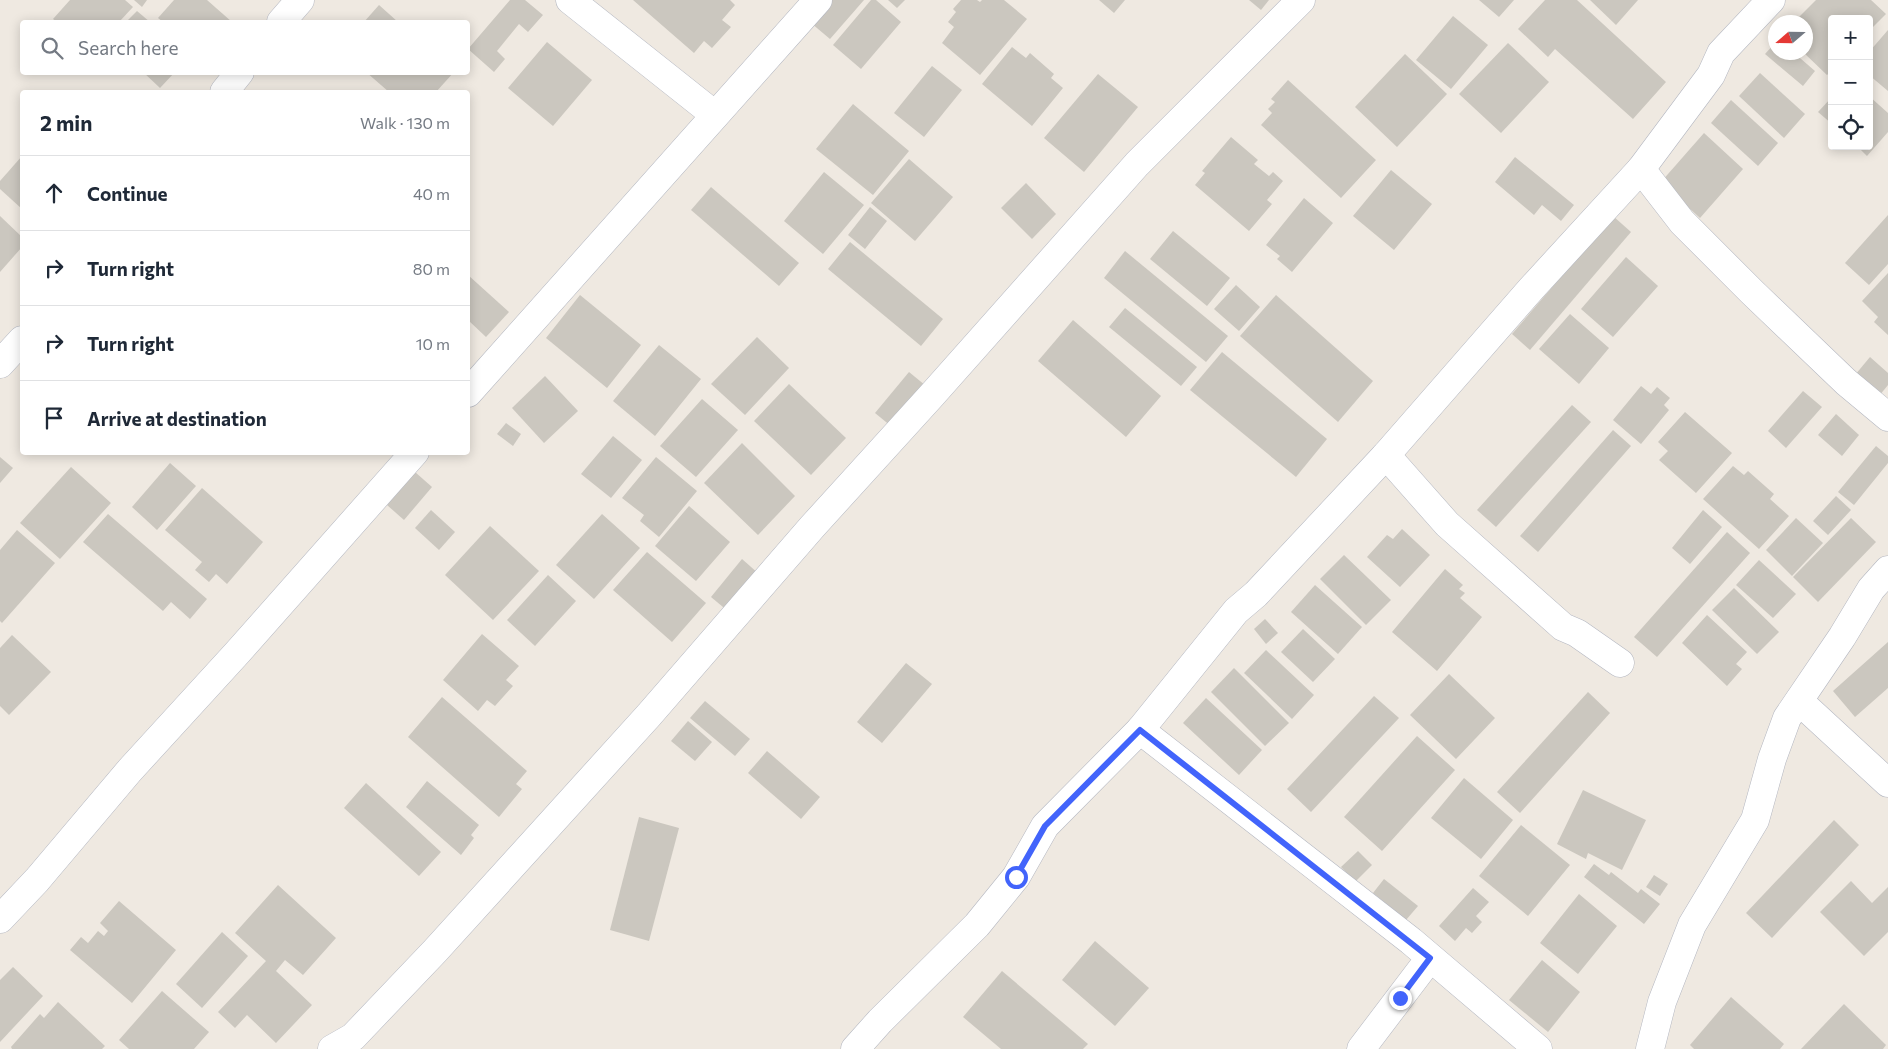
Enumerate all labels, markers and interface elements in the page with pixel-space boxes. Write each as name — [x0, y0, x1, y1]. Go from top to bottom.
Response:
north arrow — [1768, 15, 1813, 60]
map controls — [1828, 15, 1873, 150]
button: + — [1828, 15, 1873, 60]
search box — [20, 20, 470, 75]
icon: search — [38, 34, 66, 62]
text: Search here — [78, 36, 178, 59]
button: − — [1828, 60, 1873, 105]
button: locate — [1828, 105, 1873, 150]
text: 2 min — [40, 110, 92, 135]
text: Walk · 130 m — [360, 113, 450, 132]
icon: ahead — [40, 179, 68, 207]
text: Continue — [87, 182, 167, 205]
text: 40 m — [413, 184, 450, 203]
icon: right — [40, 254, 68, 282]
text: Turn right — [87, 257, 174, 280]
text: 80 m — [413, 259, 450, 278]
icon: right — [40, 329, 68, 357]
text: Turn right — [87, 332, 174, 355]
text: 10 m — [416, 334, 450, 353]
icon: arrive — [40, 404, 68, 432]
text: Arrive at destination — [87, 407, 267, 430]
route start — [1005, 866, 1028, 889]
route end — [1389, 987, 1412, 1010]

